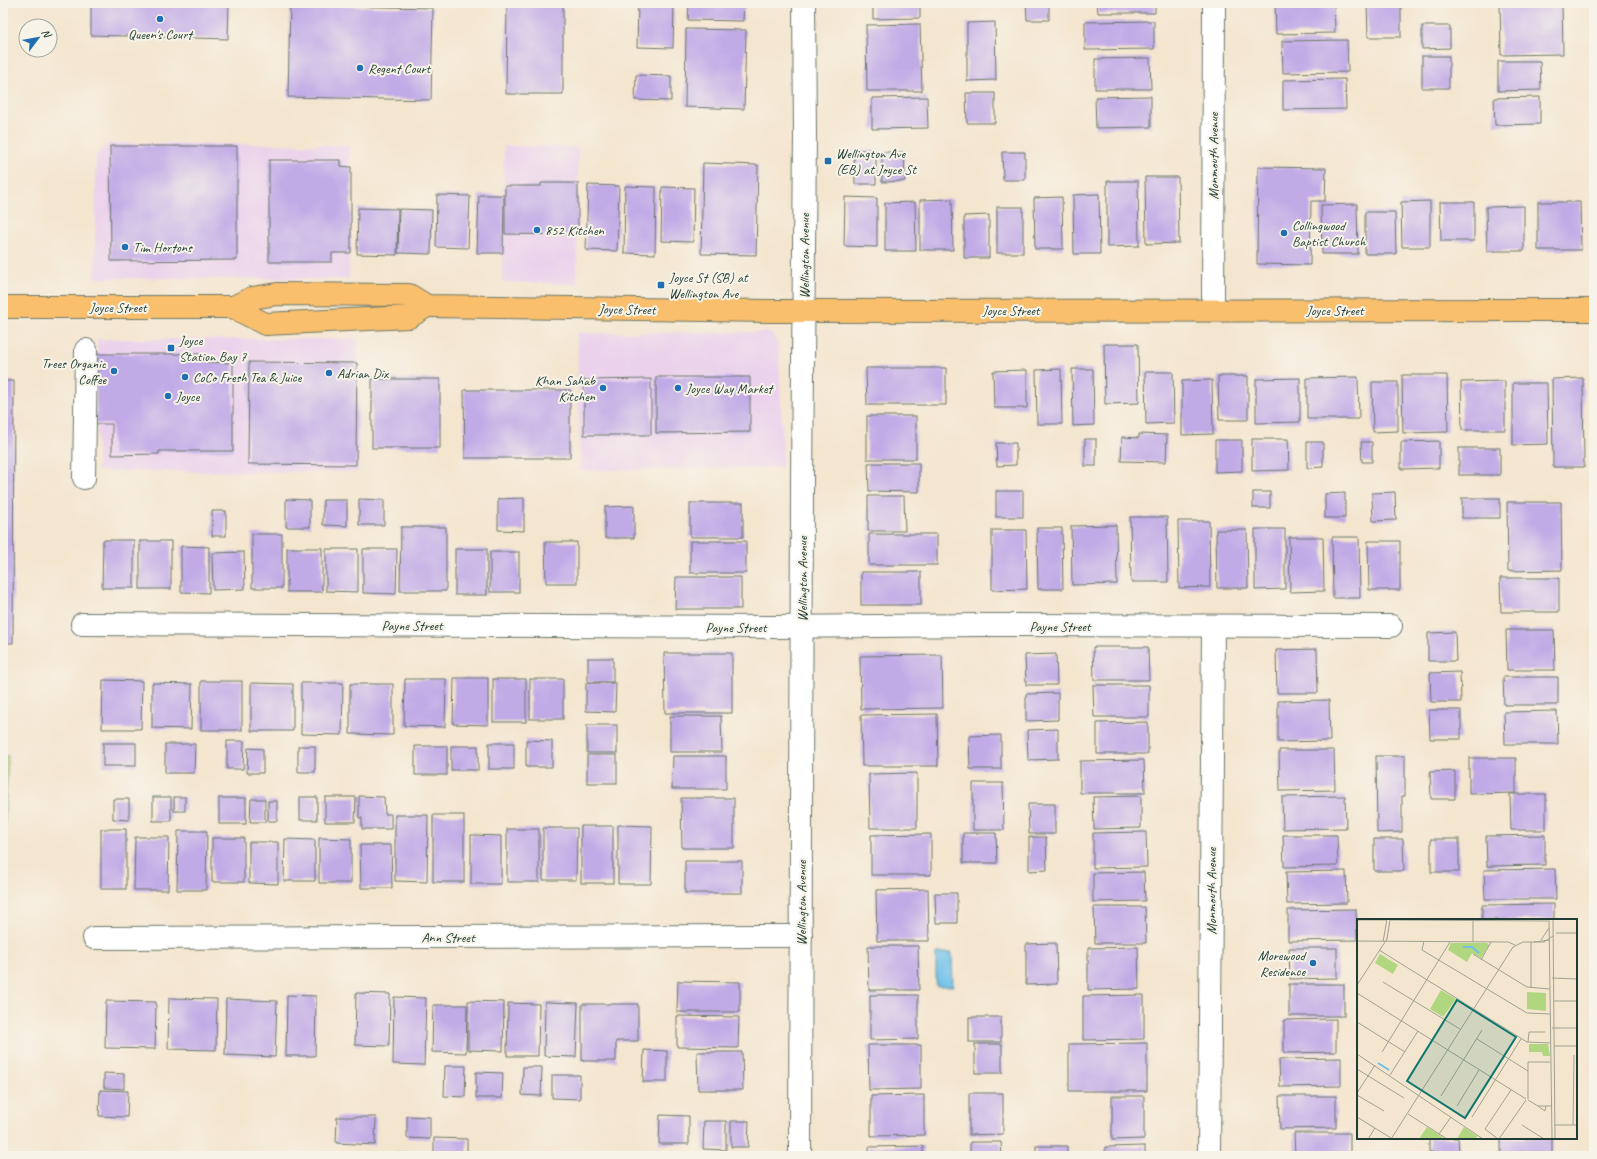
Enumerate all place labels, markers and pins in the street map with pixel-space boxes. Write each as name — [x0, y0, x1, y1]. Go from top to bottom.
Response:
marker: Queen's Court — [155, 14, 165, 24]
place label: Queen's Court — [128, 26, 194, 43]
place label: Regent Court — [368, 60, 432, 77]
marker: Regent Court — [355, 63, 365, 73]
place label: Wellington Ave (EB) at Joyce St — [836, 145, 917, 178]
marker: Wellington Ave (EB) at Joyce St — [823, 156, 833, 166]
place label: Collingwood Baptist Church — [1292, 217, 1366, 250]
place label: 852 Kitchen — [545, 222, 604, 239]
marker: 852 Kitchen — [532, 225, 542, 235]
marker: Collingwood Baptist Church — [1279, 228, 1289, 238]
place label: Tim Hortons — [133, 239, 193, 256]
marker: Tim Hortons — [120, 242, 130, 252]
place label: Joyce St (SB) at Wellington Ave — [668, 269, 749, 302]
marker: Joyce St (SB) at Wellington Ave — [656, 280, 666, 290]
place label: Joyce Station Bay 7 — [178, 332, 247, 365]
marker: Joyce Station Bay 7 — [166, 343, 176, 353]
place label: Trees Organic Coffee — [42, 355, 107, 388]
place label: Adrian Dix — [337, 365, 389, 382]
marker: Trees Organic Coffee — [109, 366, 119, 376]
marker: Adrian Dix — [324, 368, 334, 378]
place label: CoCo Fresh Tea & Juice — [193, 369, 303, 386]
marker: CoCo Fresh Tea & Juice — [180, 372, 190, 382]
place label: Khan Sahab Kitchen — [535, 372, 596, 405]
place label: Joyce Way Market — [685, 380, 774, 397]
marker: Khan Sahab Kitchen — [598, 383, 608, 393]
marker: Joyce Way Market — [673, 383, 683, 393]
place label: Joyce — [175, 388, 201, 405]
marker: Joyce — [163, 391, 173, 401]
place label: Morewood Residence — [1258, 947, 1307, 980]
marker: Morewood Residence — [1308, 958, 1318, 968]

